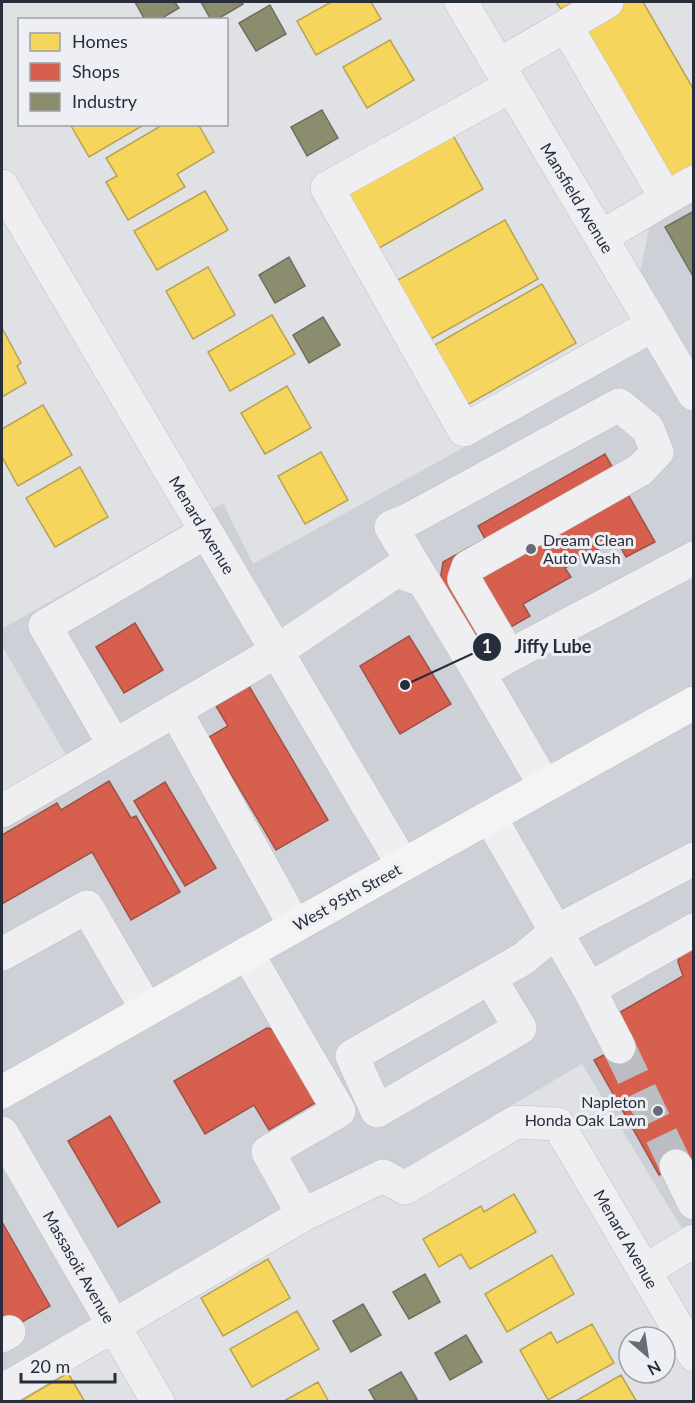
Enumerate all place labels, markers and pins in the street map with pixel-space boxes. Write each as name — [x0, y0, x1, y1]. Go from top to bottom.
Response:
place label: Dream Clean Auto Wash — [543, 530, 634, 567]
marker: Dream Clean Auto Wash — [524, 542, 538, 556]
callout: Jiffy Lube — [472, 629, 604, 665]
place label: Napleton Honda Oak Lawn — [525, 1092, 646, 1129]
marker: Napleton Honda Oak Lawn — [651, 1104, 665, 1118]

